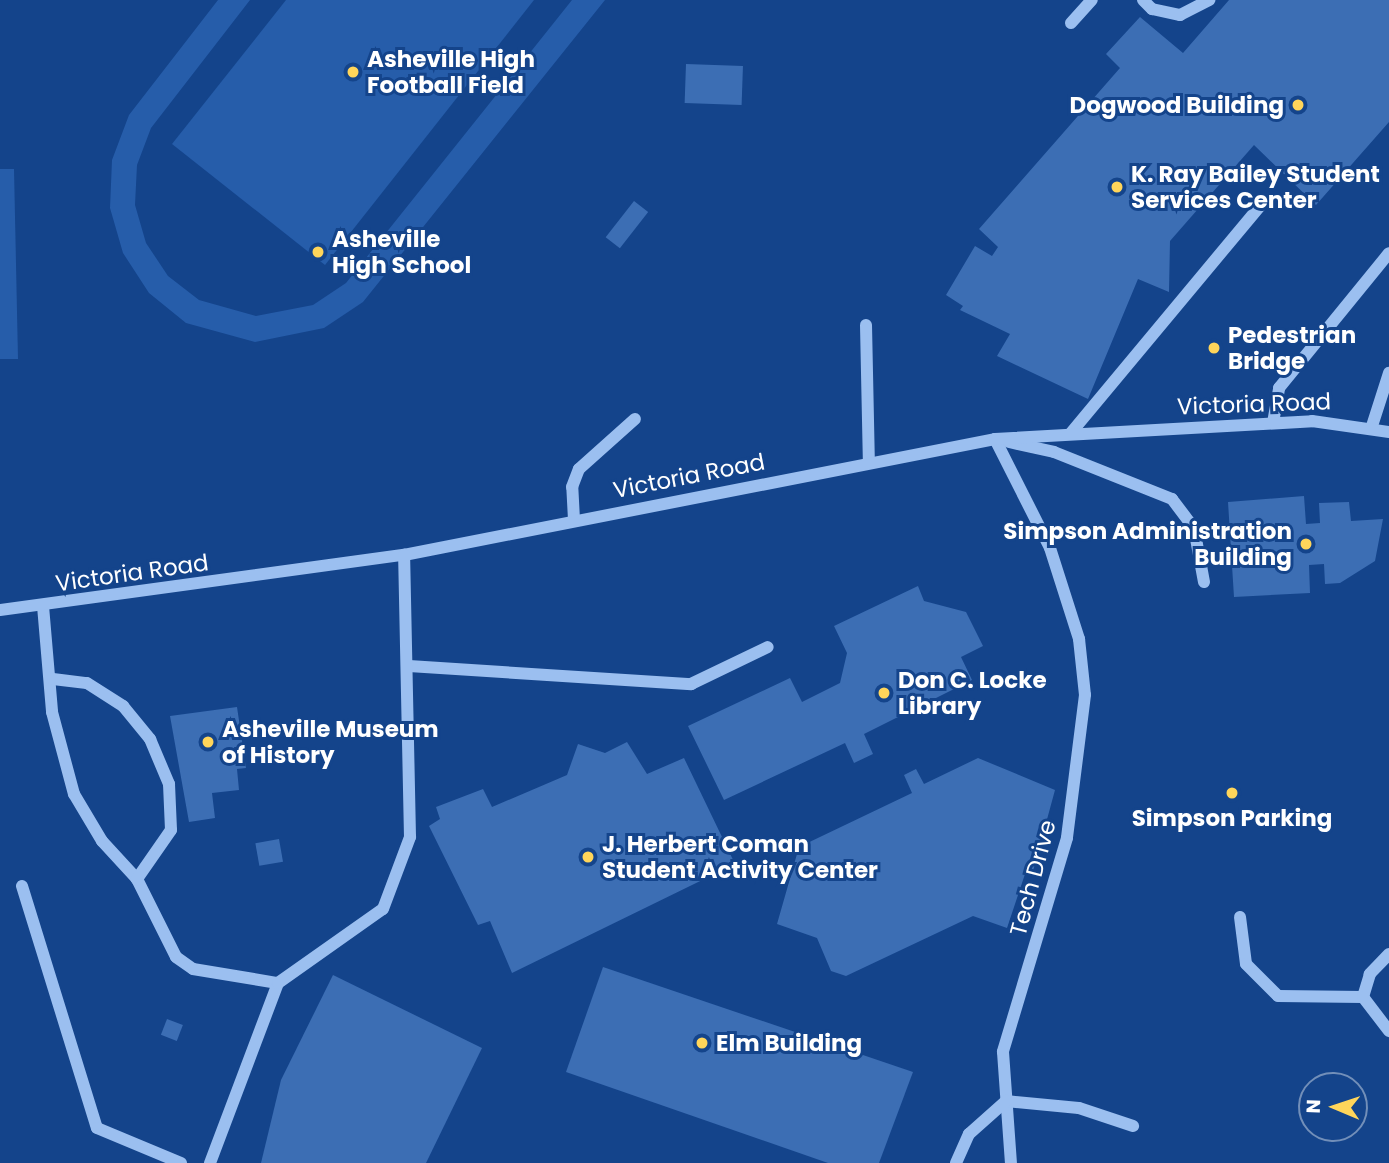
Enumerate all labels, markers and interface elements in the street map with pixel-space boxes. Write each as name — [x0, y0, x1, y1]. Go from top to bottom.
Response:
place label: Asheville High Football Field — [367, 45, 535, 99]
marker: Asheville High Football Field — [345, 64, 361, 80]
place label: Dogwood Building — [1070, 91, 1284, 119]
marker: Dogwood Building — [1290, 97, 1306, 113]
place label: K. Ray Bailey Student Services Center — [1131, 160, 1380, 214]
marker: K. Ray Bailey Student Services Center — [1109, 179, 1125, 195]
place label: Asheville High School — [332, 225, 471, 279]
marker: Asheville High School — [310, 244, 326, 260]
place label: Pedestrian Bridge — [1228, 321, 1356, 375]
marker: Pedestrian Bridge — [1206, 340, 1222, 356]
street label: Victoria Road — [1177, 388, 1331, 420]
street label: Victoria Road — [611, 448, 767, 504]
place label: Simpson Administration Building — [1003, 517, 1292, 571]
marker: Simpson Administration Building — [1298, 536, 1314, 552]
street label: Victoria Road — [54, 549, 210, 597]
place label: Don C. Locke Library — [898, 666, 1047, 720]
marker: Don C. Locke Library — [876, 685, 892, 701]
place label: Asheville Museum of History — [222, 715, 439, 769]
marker: Asheville Museum of History — [200, 734, 216, 750]
marker: Simpson Parking — [1224, 785, 1240, 801]
place label: Simpson Parking — [1132, 804, 1332, 832]
street label: Tech Drive — [1004, 817, 1062, 939]
place label: J. Herbert Coman Student Activity Center — [602, 830, 878, 884]
marker: J. Herbert Coman Student Activity Center — [580, 849, 596, 865]
place label: Elm Building — [716, 1029, 862, 1057]
marker: Elm Building — [694, 1035, 710, 1051]
north arrow — [1298, 1072, 1368, 1142]
text: N — [1300, 1099, 1327, 1114]

